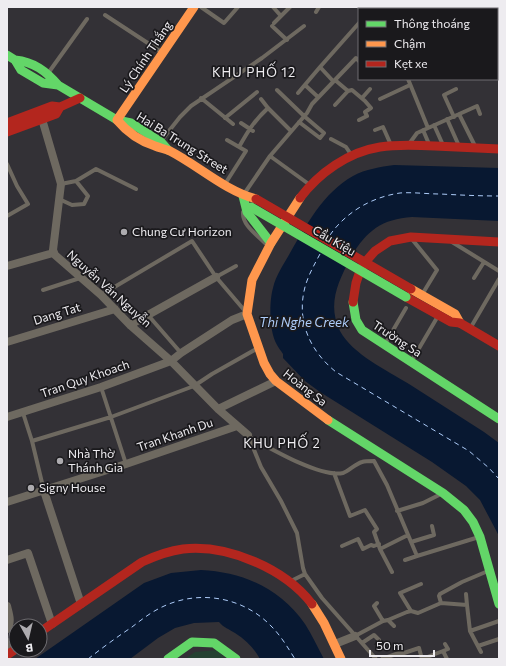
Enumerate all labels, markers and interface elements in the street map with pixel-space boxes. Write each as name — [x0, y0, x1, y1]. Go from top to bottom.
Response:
legend — [358, 8, 498, 80]
text: Thông thoáng — [394, 16, 470, 30]
street label: Lý Chính Thắng — [116, 18, 175, 95]
text: Chậm — [394, 36, 426, 50]
text: Kẹt xe — [394, 56, 428, 70]
district label: KHU PHỐ 12 — [212, 61, 296, 80]
street label: Hai Ba Trung Street — [134, 108, 231, 176]
street label: Cầu Kiệu — [310, 222, 359, 258]
place label: Chung Cư Horizon — [132, 224, 232, 238]
marker: Chung Cư Horizon — [119, 227, 129, 237]
street label: Nguyễn Văn Nguyễn — [65, 247, 155, 330]
street label: Dang Tat — [31, 299, 82, 327]
water label: Thi Nghe Creek — [259, 314, 350, 330]
street label: Trường Sa — [370, 317, 425, 359]
street label: Tran Quy Khoach — [38, 356, 131, 400]
street label: Hoàng Sa — [281, 366, 330, 409]
street label: Tran Khanh Du — [135, 414, 215, 454]
district label: KHU PHỐ 2 — [243, 432, 321, 451]
place label: Nhà Thờ Thánh Gia — [68, 446, 123, 474]
marker: Nhà Thờ Thánh Gia — [55, 456, 65, 466]
place label: Signy House — [39, 480, 106, 494]
marker: Signy House — [26, 483, 36, 493]
north arrow — [8, 618, 48, 658]
scale bar — [370, 632, 434, 658]
text: 50 m — [376, 638, 404, 652]
text: B — [25, 641, 34, 655]

